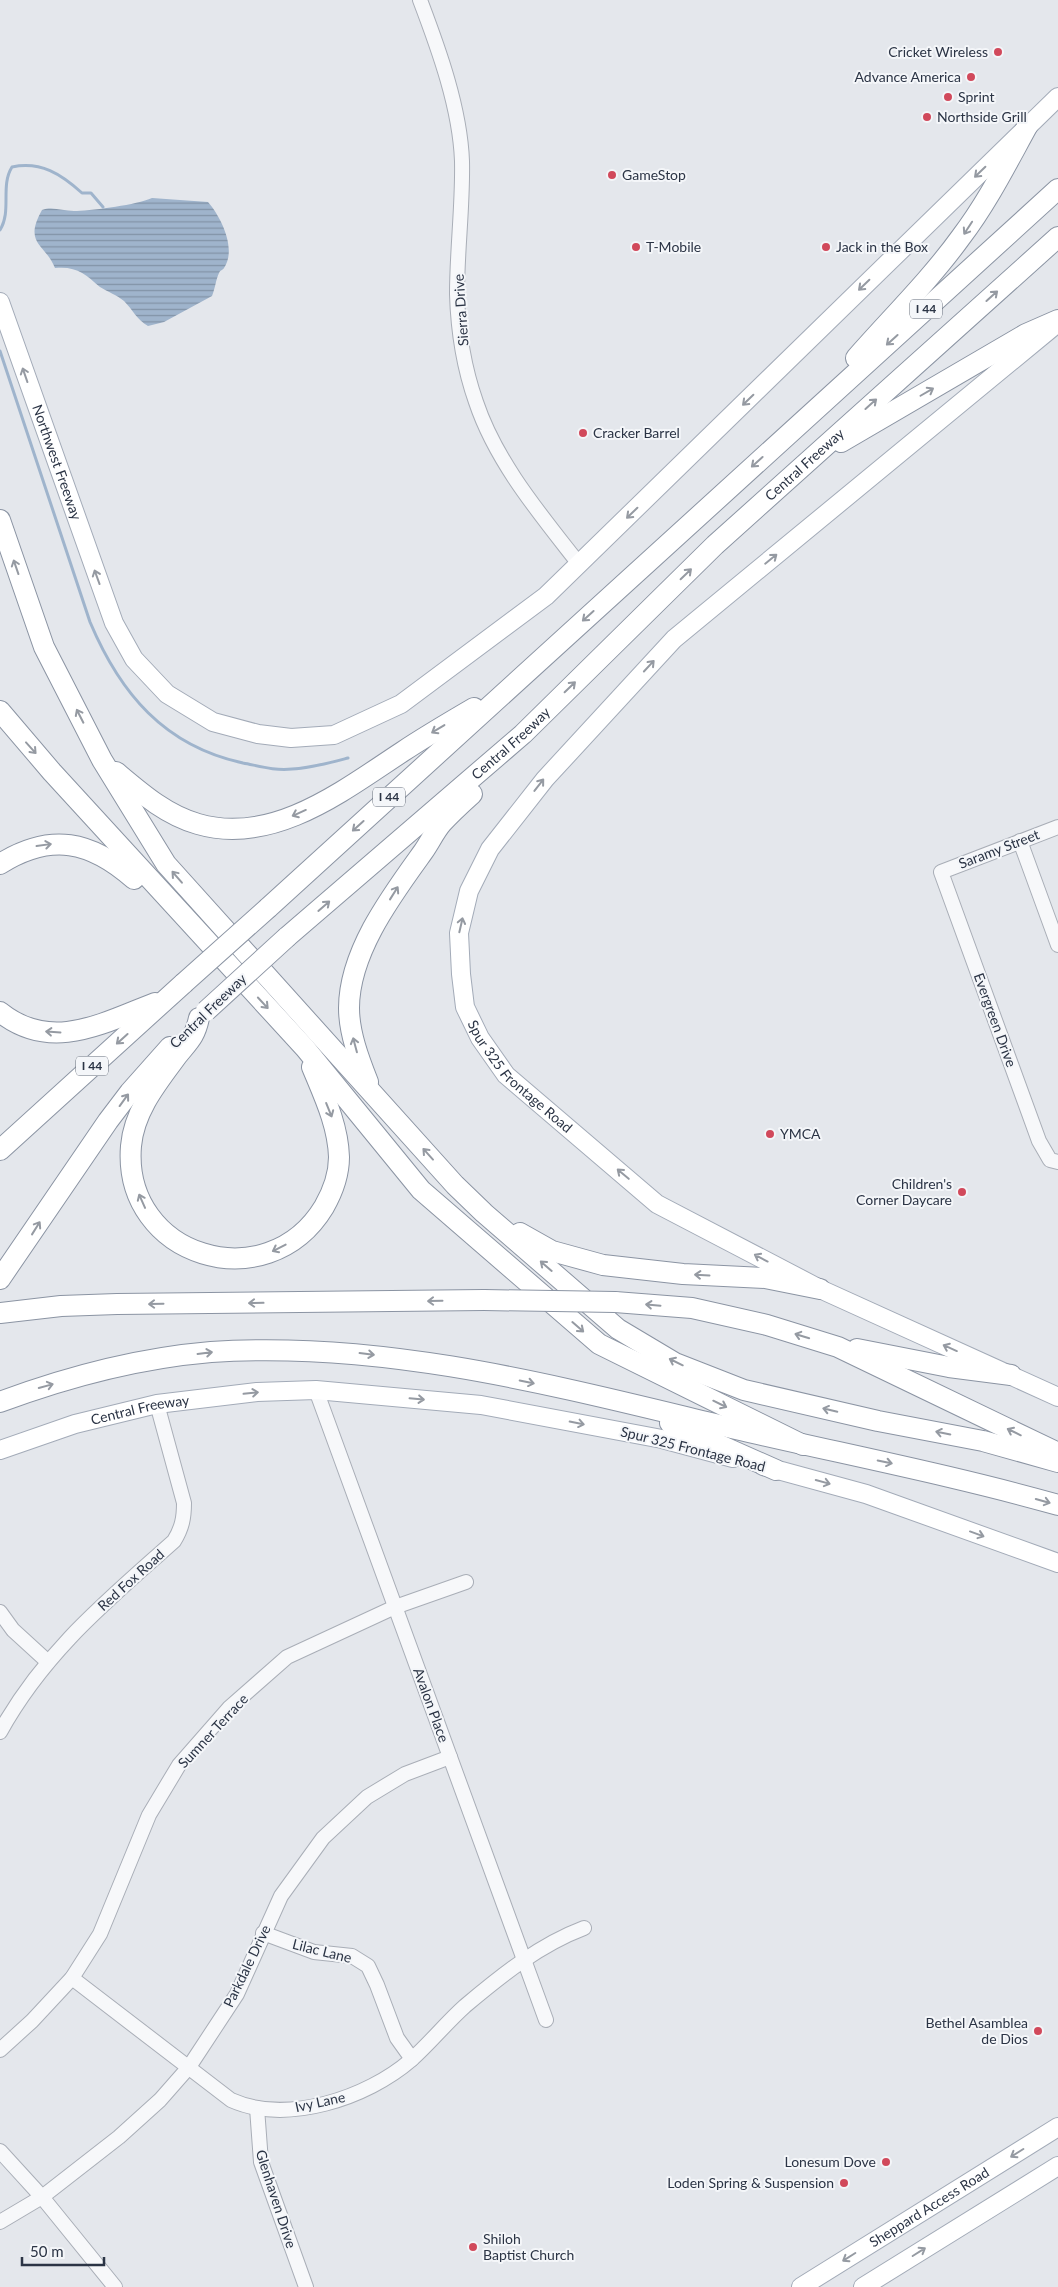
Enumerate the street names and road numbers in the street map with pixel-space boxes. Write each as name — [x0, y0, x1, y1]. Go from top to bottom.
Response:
street label: Sierra Drive — [450, 273, 472, 347]
road number: I 44 — [910, 300, 942, 318]
street label: Northwest Freeway — [29, 402, 86, 523]
street label: Central Freeway — [761, 424, 848, 504]
street label: Central Freeway — [468, 703, 554, 783]
road number: I 44 — [373, 788, 405, 806]
street label: Saramy Street — [956, 825, 1042, 872]
street label: Central Freeway — [166, 969, 250, 1051]
street label: Evergreen Drive — [971, 971, 1020, 1069]
street label: Spur 325 Frontage Road — [465, 1017, 576, 1136]
road number: I 44 — [76, 1056, 108, 1076]
street label: Central Freeway — [89, 1391, 191, 1428]
street label: Spur 325 Frontage Road — [619, 1422, 767, 1475]
street label: Red Fox Road — [94, 1545, 167, 1614]
street label: Avalon Place — [410, 1665, 453, 1744]
street label: Sumner Terrace — [174, 1690, 251, 1771]
street label: Parkdale Drive — [219, 1922, 274, 2010]
street label: Lilac Lane — [291, 1935, 353, 1966]
street label: Ivy Lane — [293, 2088, 347, 2115]
street label: Glenhaven Drive — [253, 2147, 300, 2250]
street label: Sheppard Access Road — [866, 2163, 992, 2250]

